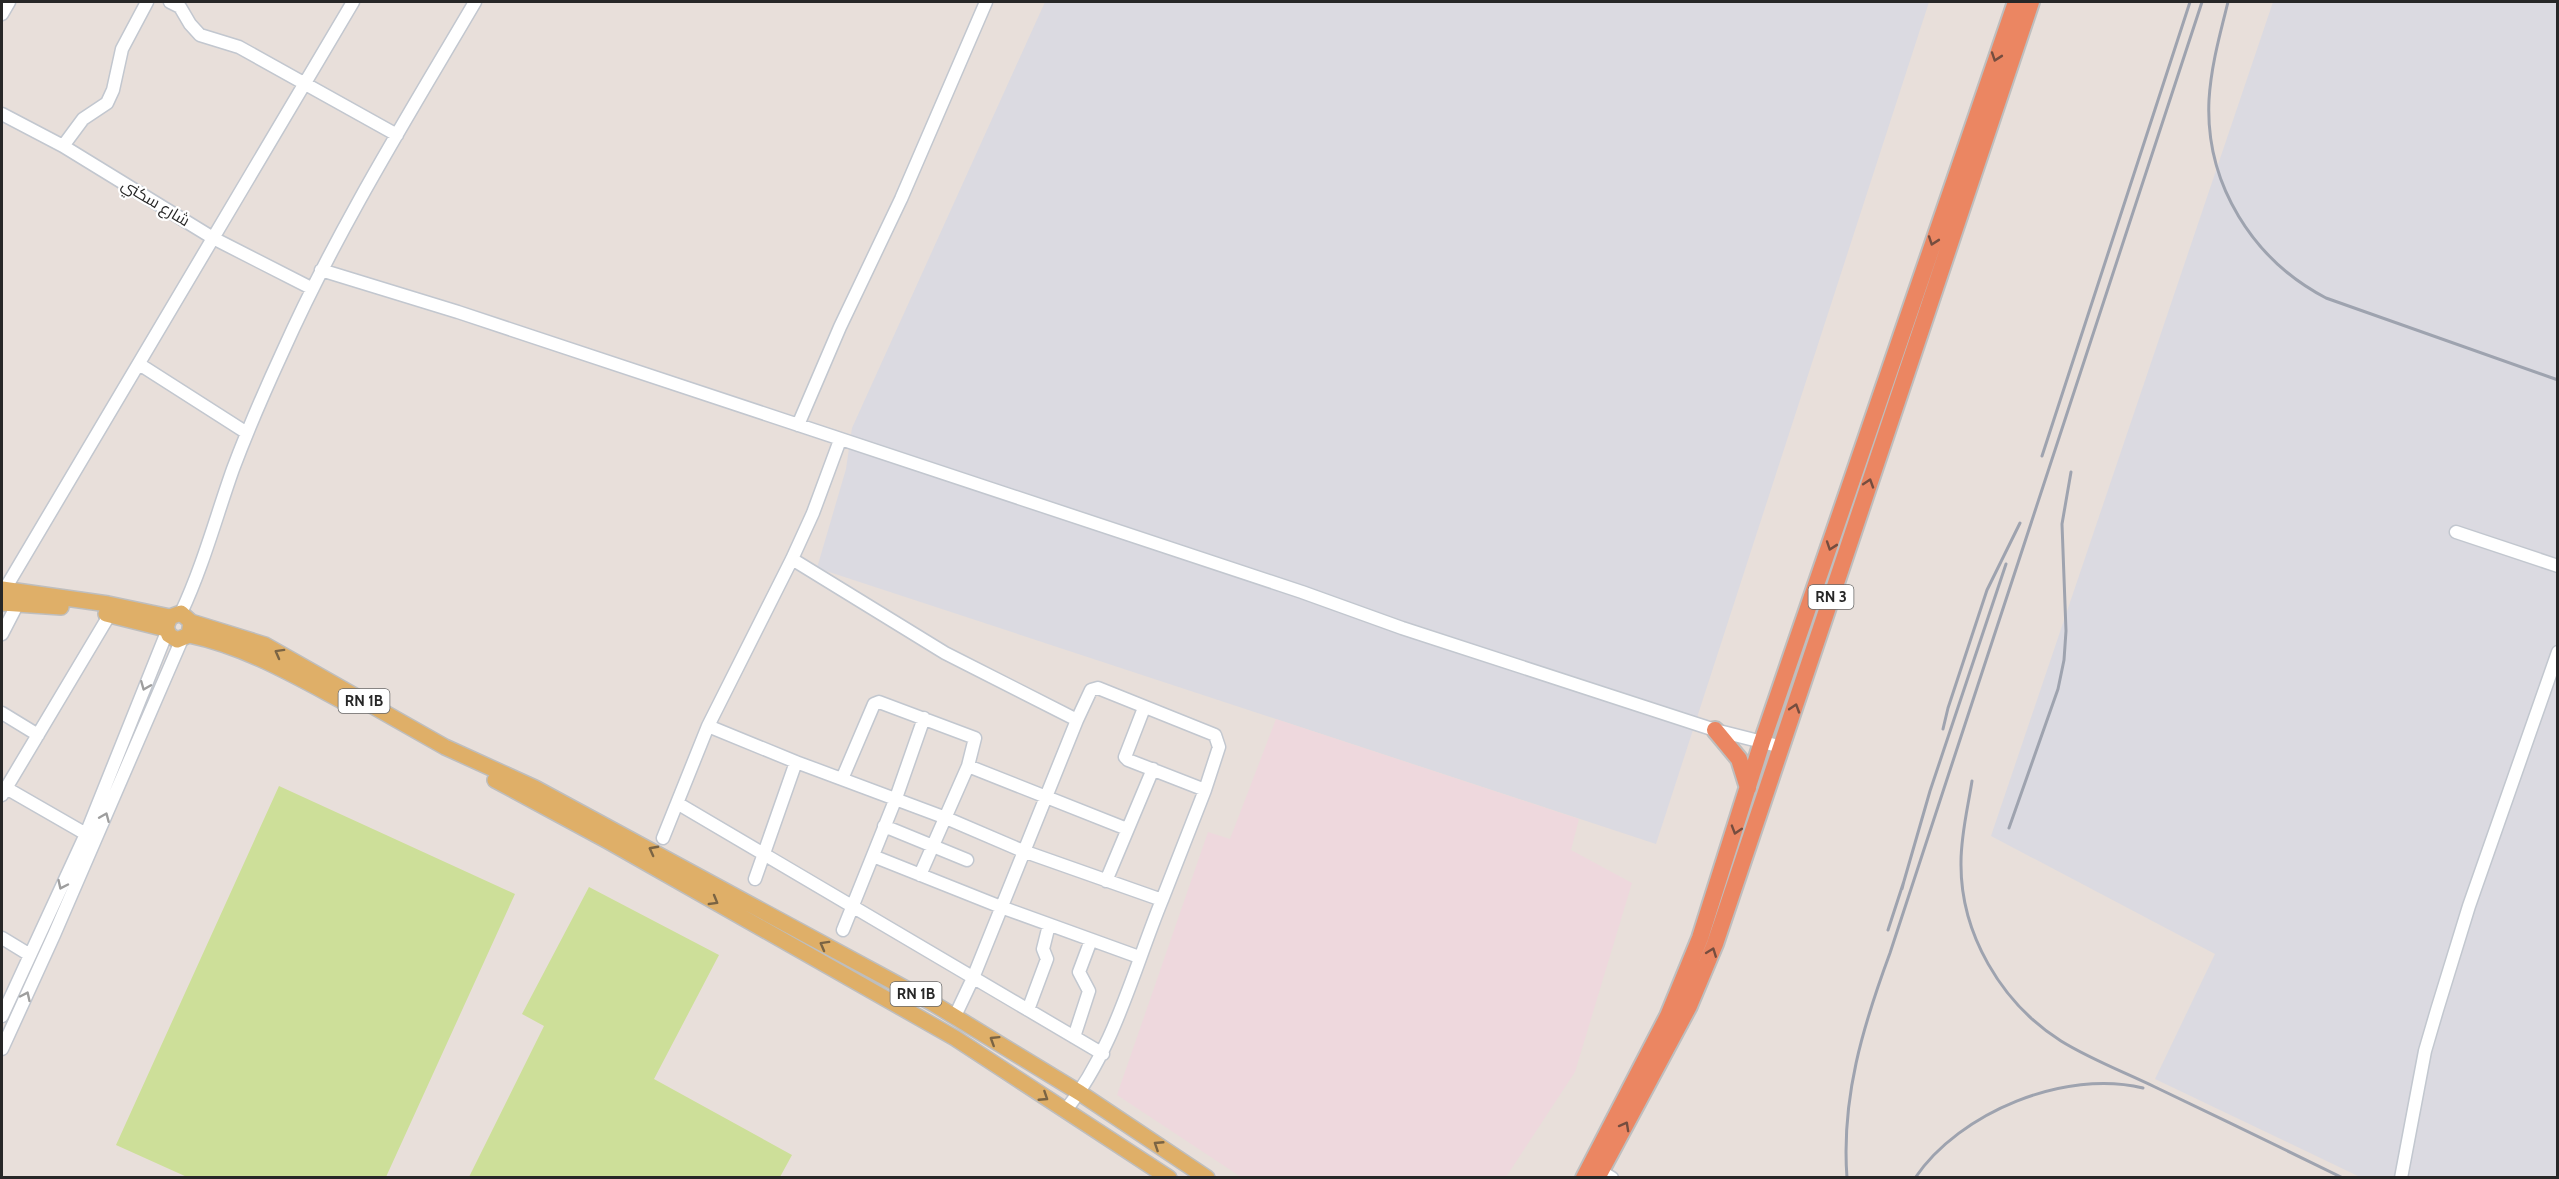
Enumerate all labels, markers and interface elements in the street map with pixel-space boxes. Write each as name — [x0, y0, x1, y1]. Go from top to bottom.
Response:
one-way arrow — [1991, 51, 2004, 62]
street label: شارع سكني — [116, 175, 193, 234]
one-way arrow — [1928, 235, 1941, 246]
one-way arrow — [1862, 478, 1874, 489]
one-way arrow — [1826, 540, 1838, 551]
road number: RN 3 — [1808, 585, 1854, 609]
one-way arrow — [275, 649, 285, 661]
one-way arrow — [140, 680, 152, 691]
road number: RN 1B — [338, 689, 389, 713]
one-way arrow — [1787, 703, 1800, 714]
one-way arrow — [98, 813, 110, 824]
one-way arrow — [1731, 824, 1743, 835]
one-way arrow — [648, 846, 659, 858]
one-way arrow — [58, 879, 70, 890]
one-way arrow — [708, 894, 718, 905]
one-way arrow — [819, 941, 830, 952]
one-way arrow — [1705, 947, 1717, 958]
road number: RN 1B — [890, 982, 942, 1006]
one-way arrow — [19, 991, 31, 1002]
one-way arrow — [990, 1036, 1000, 1048]
one-way arrow — [1037, 1090, 1048, 1101]
one-way arrow — [1618, 1122, 1629, 1132]
one-way arrow — [1153, 1142, 1164, 1153]

